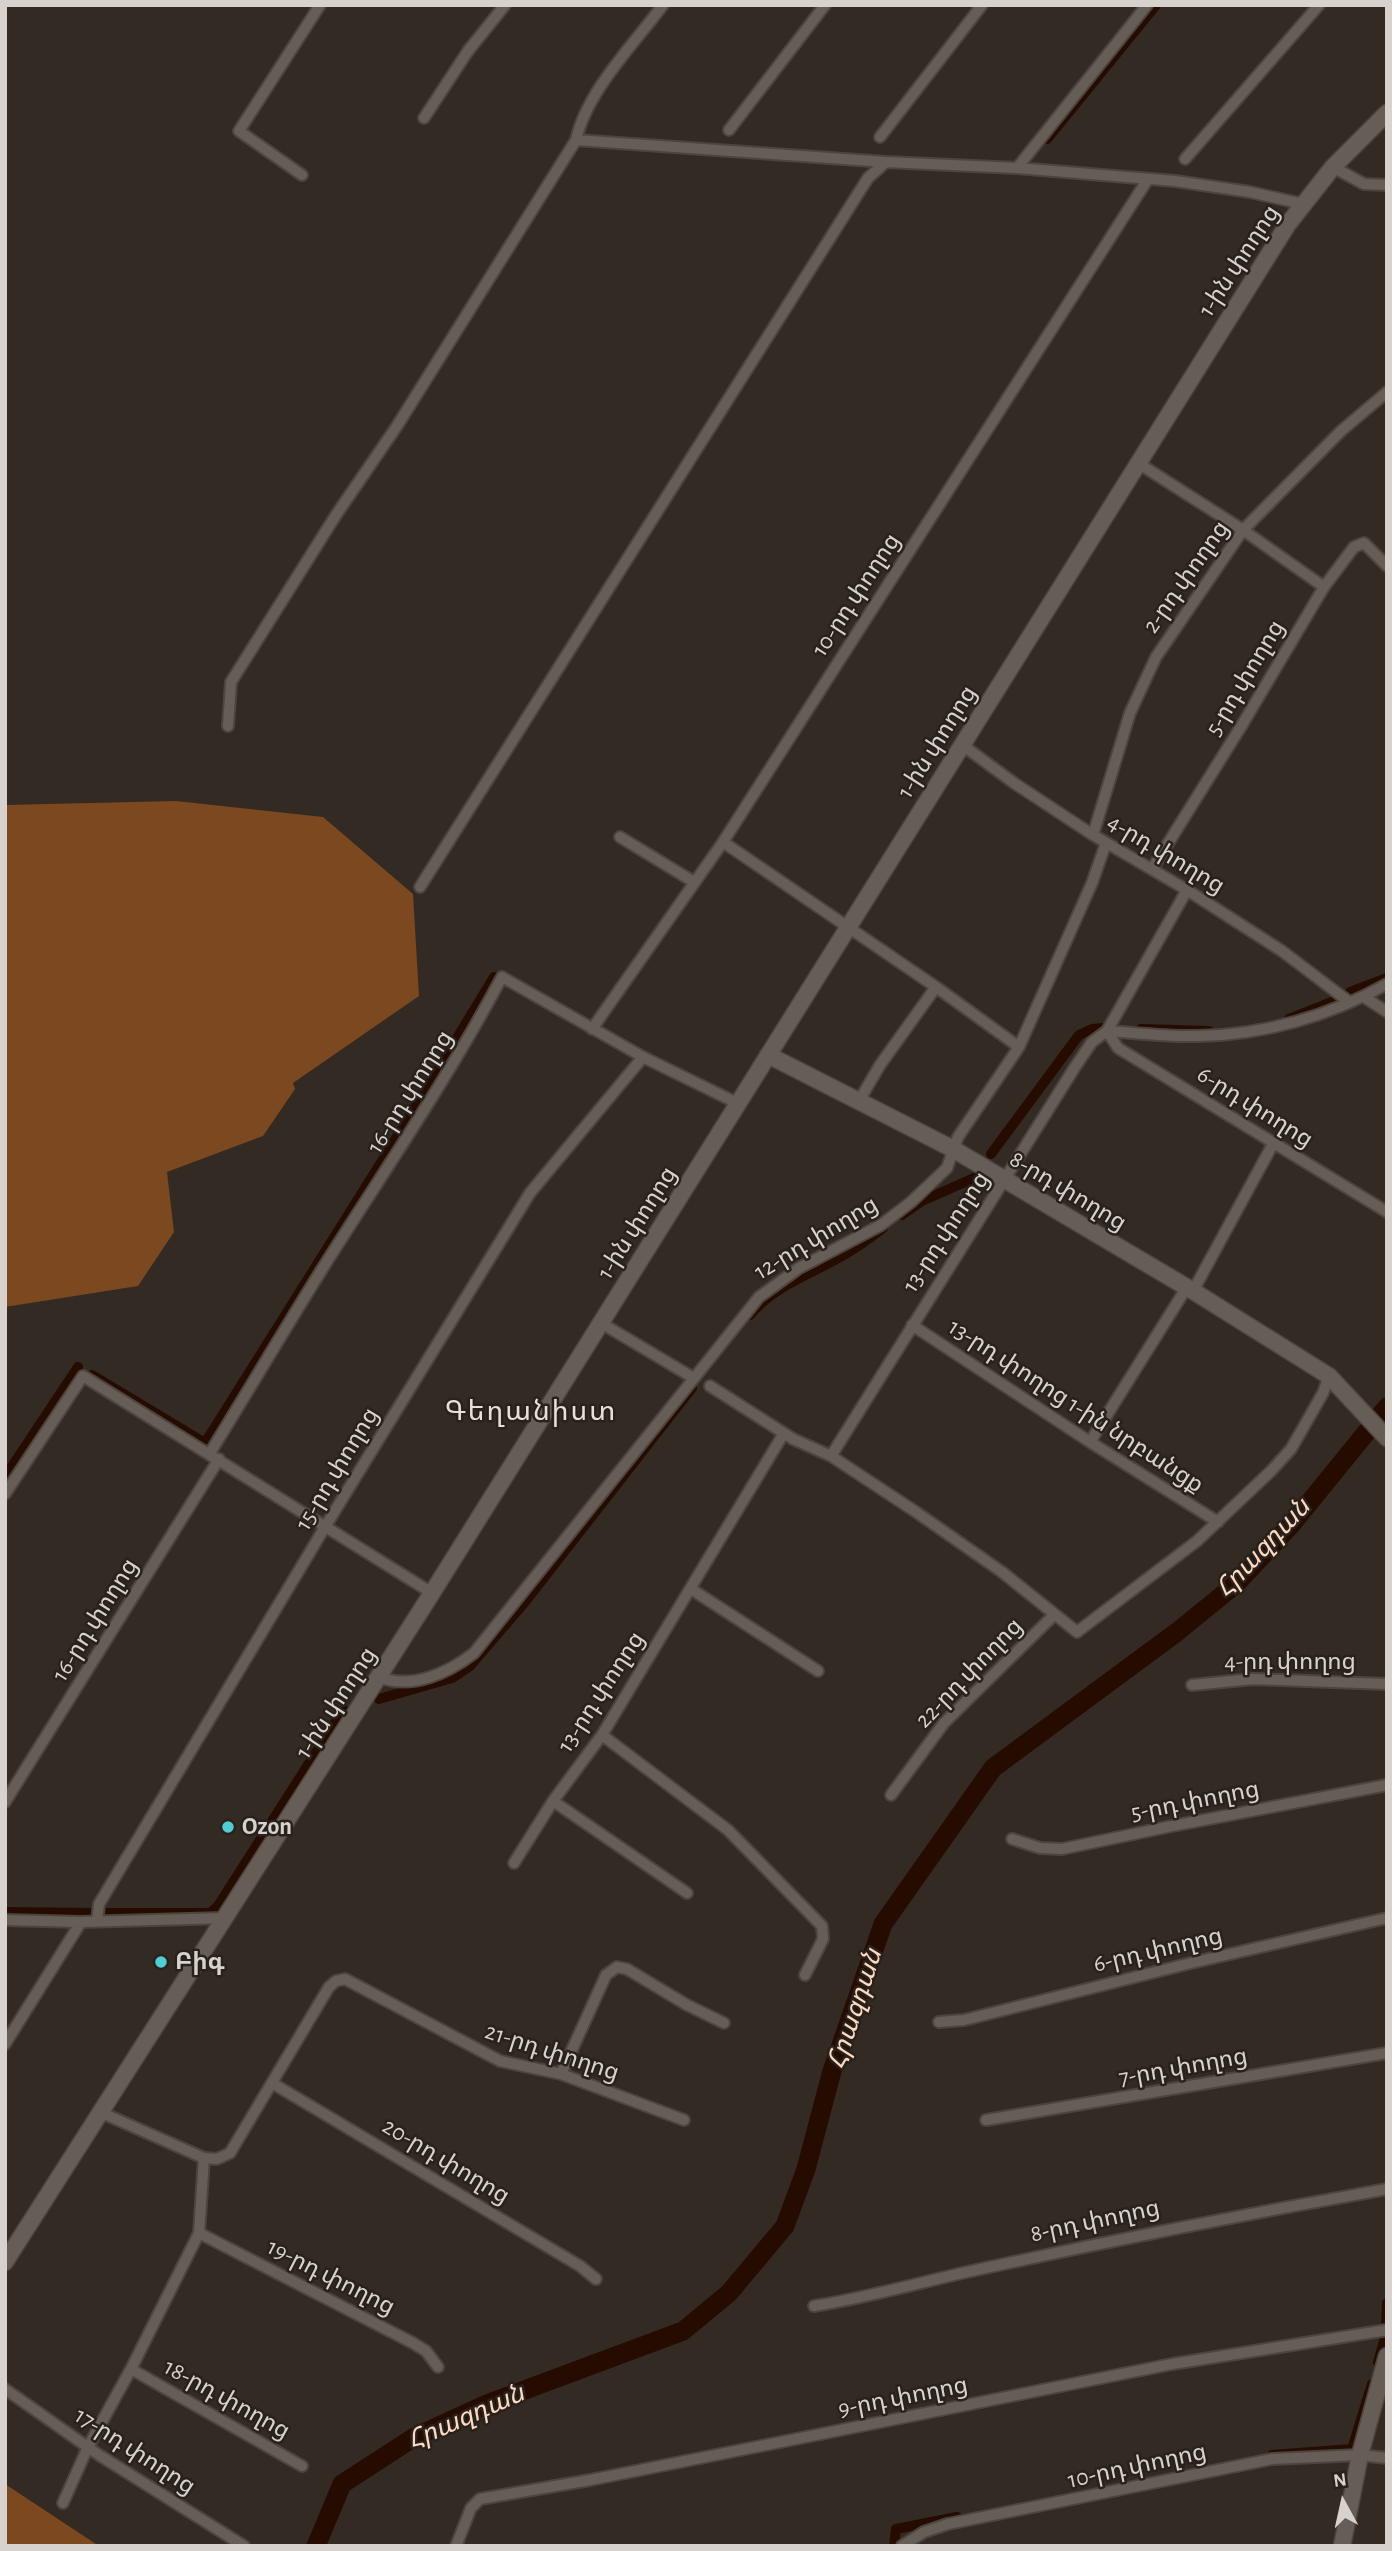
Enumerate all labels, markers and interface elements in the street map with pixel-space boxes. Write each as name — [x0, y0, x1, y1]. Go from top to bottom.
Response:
street label: 1-ին փողոց — [1192, 200, 1286, 322]
street label: 2-րդ փողոց — [1137, 515, 1235, 639]
street label: 10-րդ փողոց — [805, 528, 907, 662]
street label: 5-րդ փողոց — [1199, 615, 1291, 741]
street label: 1-ին փողոց — [891, 680, 983, 804]
street label: 4-րդ փողոց — [1102, 808, 1230, 900]
street label: 16-րդ փողոց — [361, 1025, 459, 1159]
street label: 6-րդ փողոց — [1192, 1060, 1318, 1154]
street label: 8-րդ փողոց — [1004, 1145, 1132, 1237]
street label: 1-ին փողոց — [591, 1161, 683, 1285]
street label: 13-րդ փողոց — [896, 1166, 996, 1298]
street label: 12-րդ փողոց — [749, 1190, 883, 1286]
street label: 13-րդ փողոց 1-ին նրբանցք — [943, 1313, 1209, 1499]
district label: Գեղանիստ — [446, 1395, 616, 1429]
street label: 15-րդ փողոց — [289, 1402, 385, 1536]
water label: Հրազդան — [1209, 1492, 1317, 1604]
street label: 16-րդ փողոց — [46, 1553, 144, 1687]
street label: 22-րդ փողոց — [909, 1612, 1029, 1734]
street label: 13-րդ փողոց — [551, 1626, 651, 1758]
street label: 1-ին փողոց — [289, 1642, 383, 1764]
street label: 4-րդ փողոց — [1224, 1648, 1356, 1676]
street label: 5-րդ փողոց — [1128, 1774, 1262, 1828]
place label: Ozon — [242, 1813, 292, 1841]
marker: Ozon — [220, 1819, 236, 1835]
street label: 6-րդ փողոց — [1091, 1921, 1225, 1979]
water label: Հրազդան — [821, 1945, 889, 2073]
place label: Բիգ — [175, 1948, 225, 1976]
marker: Բիգ — [153, 1954, 169, 1970]
street label: 21-րդ փողոց — [481, 2017, 623, 2087]
street label: 7-րդ փողոց — [1116, 2042, 1250, 2092]
street label: 20-րդ փողոց — [377, 2112, 515, 2210]
street label: 8-րդ փողոց — [1028, 2193, 1162, 2249]
street label: 19-րդ փողոց — [262, 2232, 400, 2322]
street label: 18-րդ փողոց — [159, 2353, 295, 2445]
street label: 9-րդ փողոց — [836, 2370, 970, 2424]
water label: Հրազդան — [403, 2377, 529, 2457]
street label: 17-րդ փողոց — [69, 2401, 201, 2501]
street label: 10-րդ փողոց — [1065, 2437, 1209, 2495]
north arrow — [1308, 2467, 1378, 2537]
text: N — [1332, 2470, 1348, 2491]

